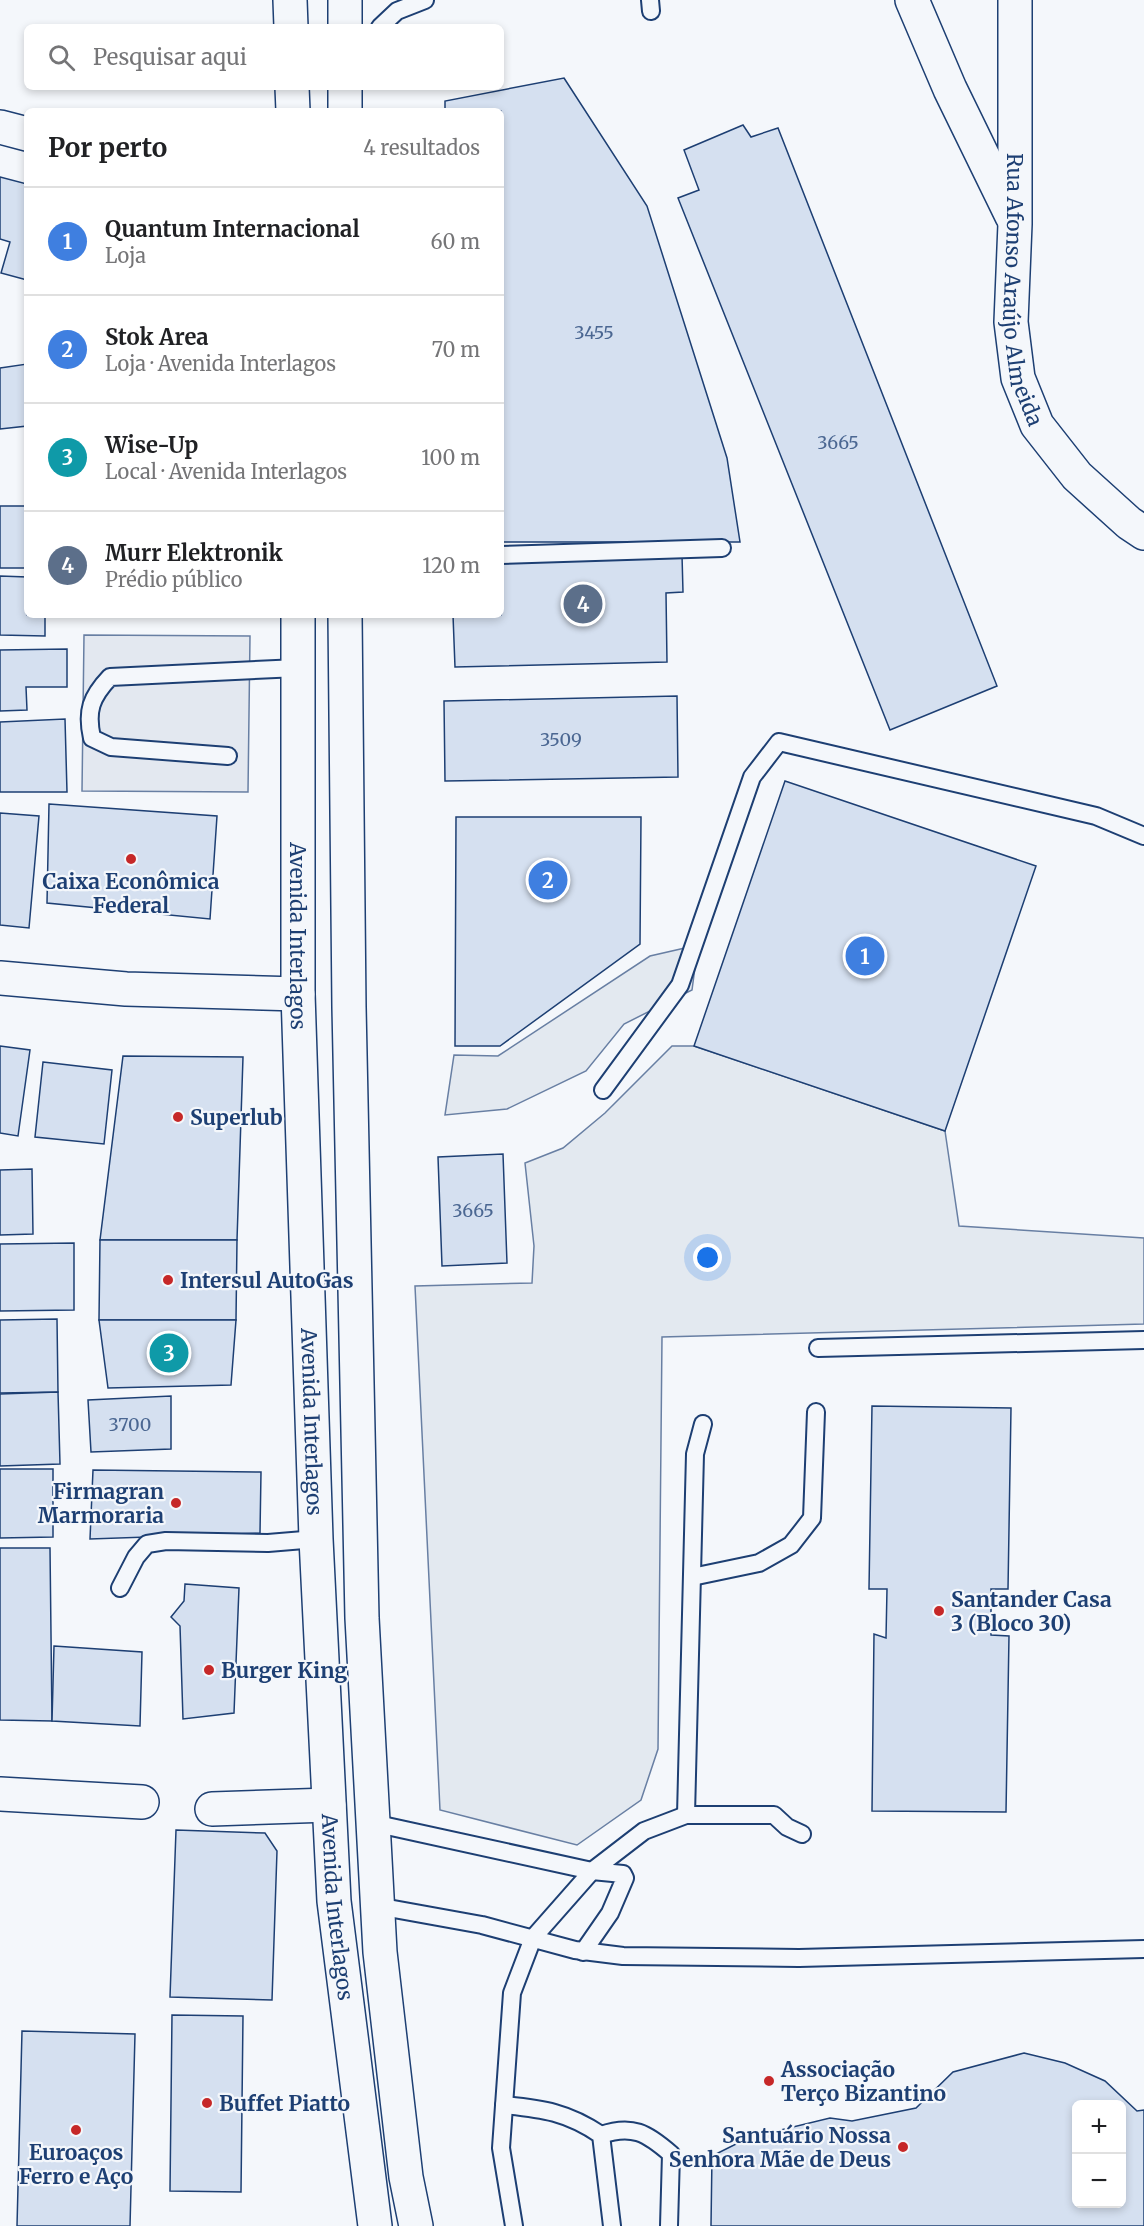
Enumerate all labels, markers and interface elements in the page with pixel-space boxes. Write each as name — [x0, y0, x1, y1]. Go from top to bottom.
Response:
search box — [24, 24, 504, 90]
icon: search — [45, 41, 78, 74]
text: Pesquisar aqui — [93, 43, 247, 71]
text: Por perto — [48, 131, 167, 164]
text: 4 resultados — [363, 135, 480, 160]
street label: Rua Afonso Araújo Almeida — [997, 153, 1049, 430]
text: Quantum Internacional — [105, 215, 360, 243]
text: 1 — [63, 229, 72, 254]
text: 60 m — [430, 229, 480, 254]
text: Loja — [105, 243, 146, 268]
house number: 3455 — [574, 321, 614, 344]
text: Stok Area — [105, 323, 209, 351]
text: 2 — [62, 337, 73, 362]
text: 70 m — [432, 337, 480, 362]
text: Loja · Avenida Interlagos — [105, 351, 336, 376]
text: Wise-Up — [105, 431, 198, 459]
house number: 3665 — [817, 431, 859, 454]
text: 3 — [62, 445, 73, 470]
text: 100 m — [421, 445, 480, 470]
text: Local · Avenida Interlagos — [105, 459, 347, 484]
text: Murr Elektronik — [105, 539, 283, 567]
text: 4 — [61, 553, 74, 578]
text: 120 m — [422, 553, 480, 578]
text: Prédio público — [105, 567, 242, 592]
pin: 4 — [564, 582, 602, 626]
house number: 3509 — [540, 728, 582, 751]
street label: Avenida Interlagos — [285, 841, 313, 1030]
marker: Caixa Econômica Federal — [124, 852, 138, 866]
pin: 2 — [528, 858, 568, 902]
place label: Caixa Econômica Federal — [43, 868, 220, 919]
pin: 1 — [846, 934, 884, 978]
place label: Superlub — [190, 1104, 283, 1131]
marker: Superlub — [171, 1110, 185, 1124]
house number: 3665 — [452, 1199, 494, 1222]
your location — [693, 1243, 722, 1272]
place label: Intersul AutoGas — [180, 1267, 354, 1294]
marker: Intersul AutoGas — [161, 1273, 175, 1287]
street label: Avenida Interlagos — [296, 1327, 329, 1516]
pin: 3 — [150, 1330, 188, 1376]
house number: 3700 — [109, 1413, 151, 1436]
place label: Firmagran Marmoraria — [38, 1478, 164, 1529]
marker: Firmagran Marmoraria — [169, 1496, 183, 1510]
place label: Santander Casa 3 (Bloco 30) — [951, 1586, 1112, 1637]
marker: Santander Casa 3 (Bloco 30) — [932, 1604, 946, 1618]
place label: Burger King — [221, 1657, 347, 1684]
marker: Burger King — [202, 1663, 216, 1677]
street label: Avenida Interlagos — [316, 1812, 360, 2002]
place label: Associação Terço Bizantino — [780, 2056, 946, 2107]
marker: Associação Terço Bizantino — [762, 2074, 776, 2088]
place label: Buffet Piatto — [219, 2090, 350, 2117]
marker: Buffet Piatto — [200, 2096, 214, 2110]
map controls — [1072, 2100, 1126, 2208]
button: + — [1072, 2100, 1126, 2154]
place label: Santuário Nossa Senhora Mãe de Deus — [669, 2122, 891, 2173]
marker: Euroaços Ferro e Aço — [69, 2123, 83, 2137]
place label: Euroaços Ferro e Aço — [19, 2139, 133, 2190]
marker: Santuário Nossa Senhora Mãe de Deus — [896, 2140, 910, 2154]
button: − — [1072, 2154, 1126, 2208]

